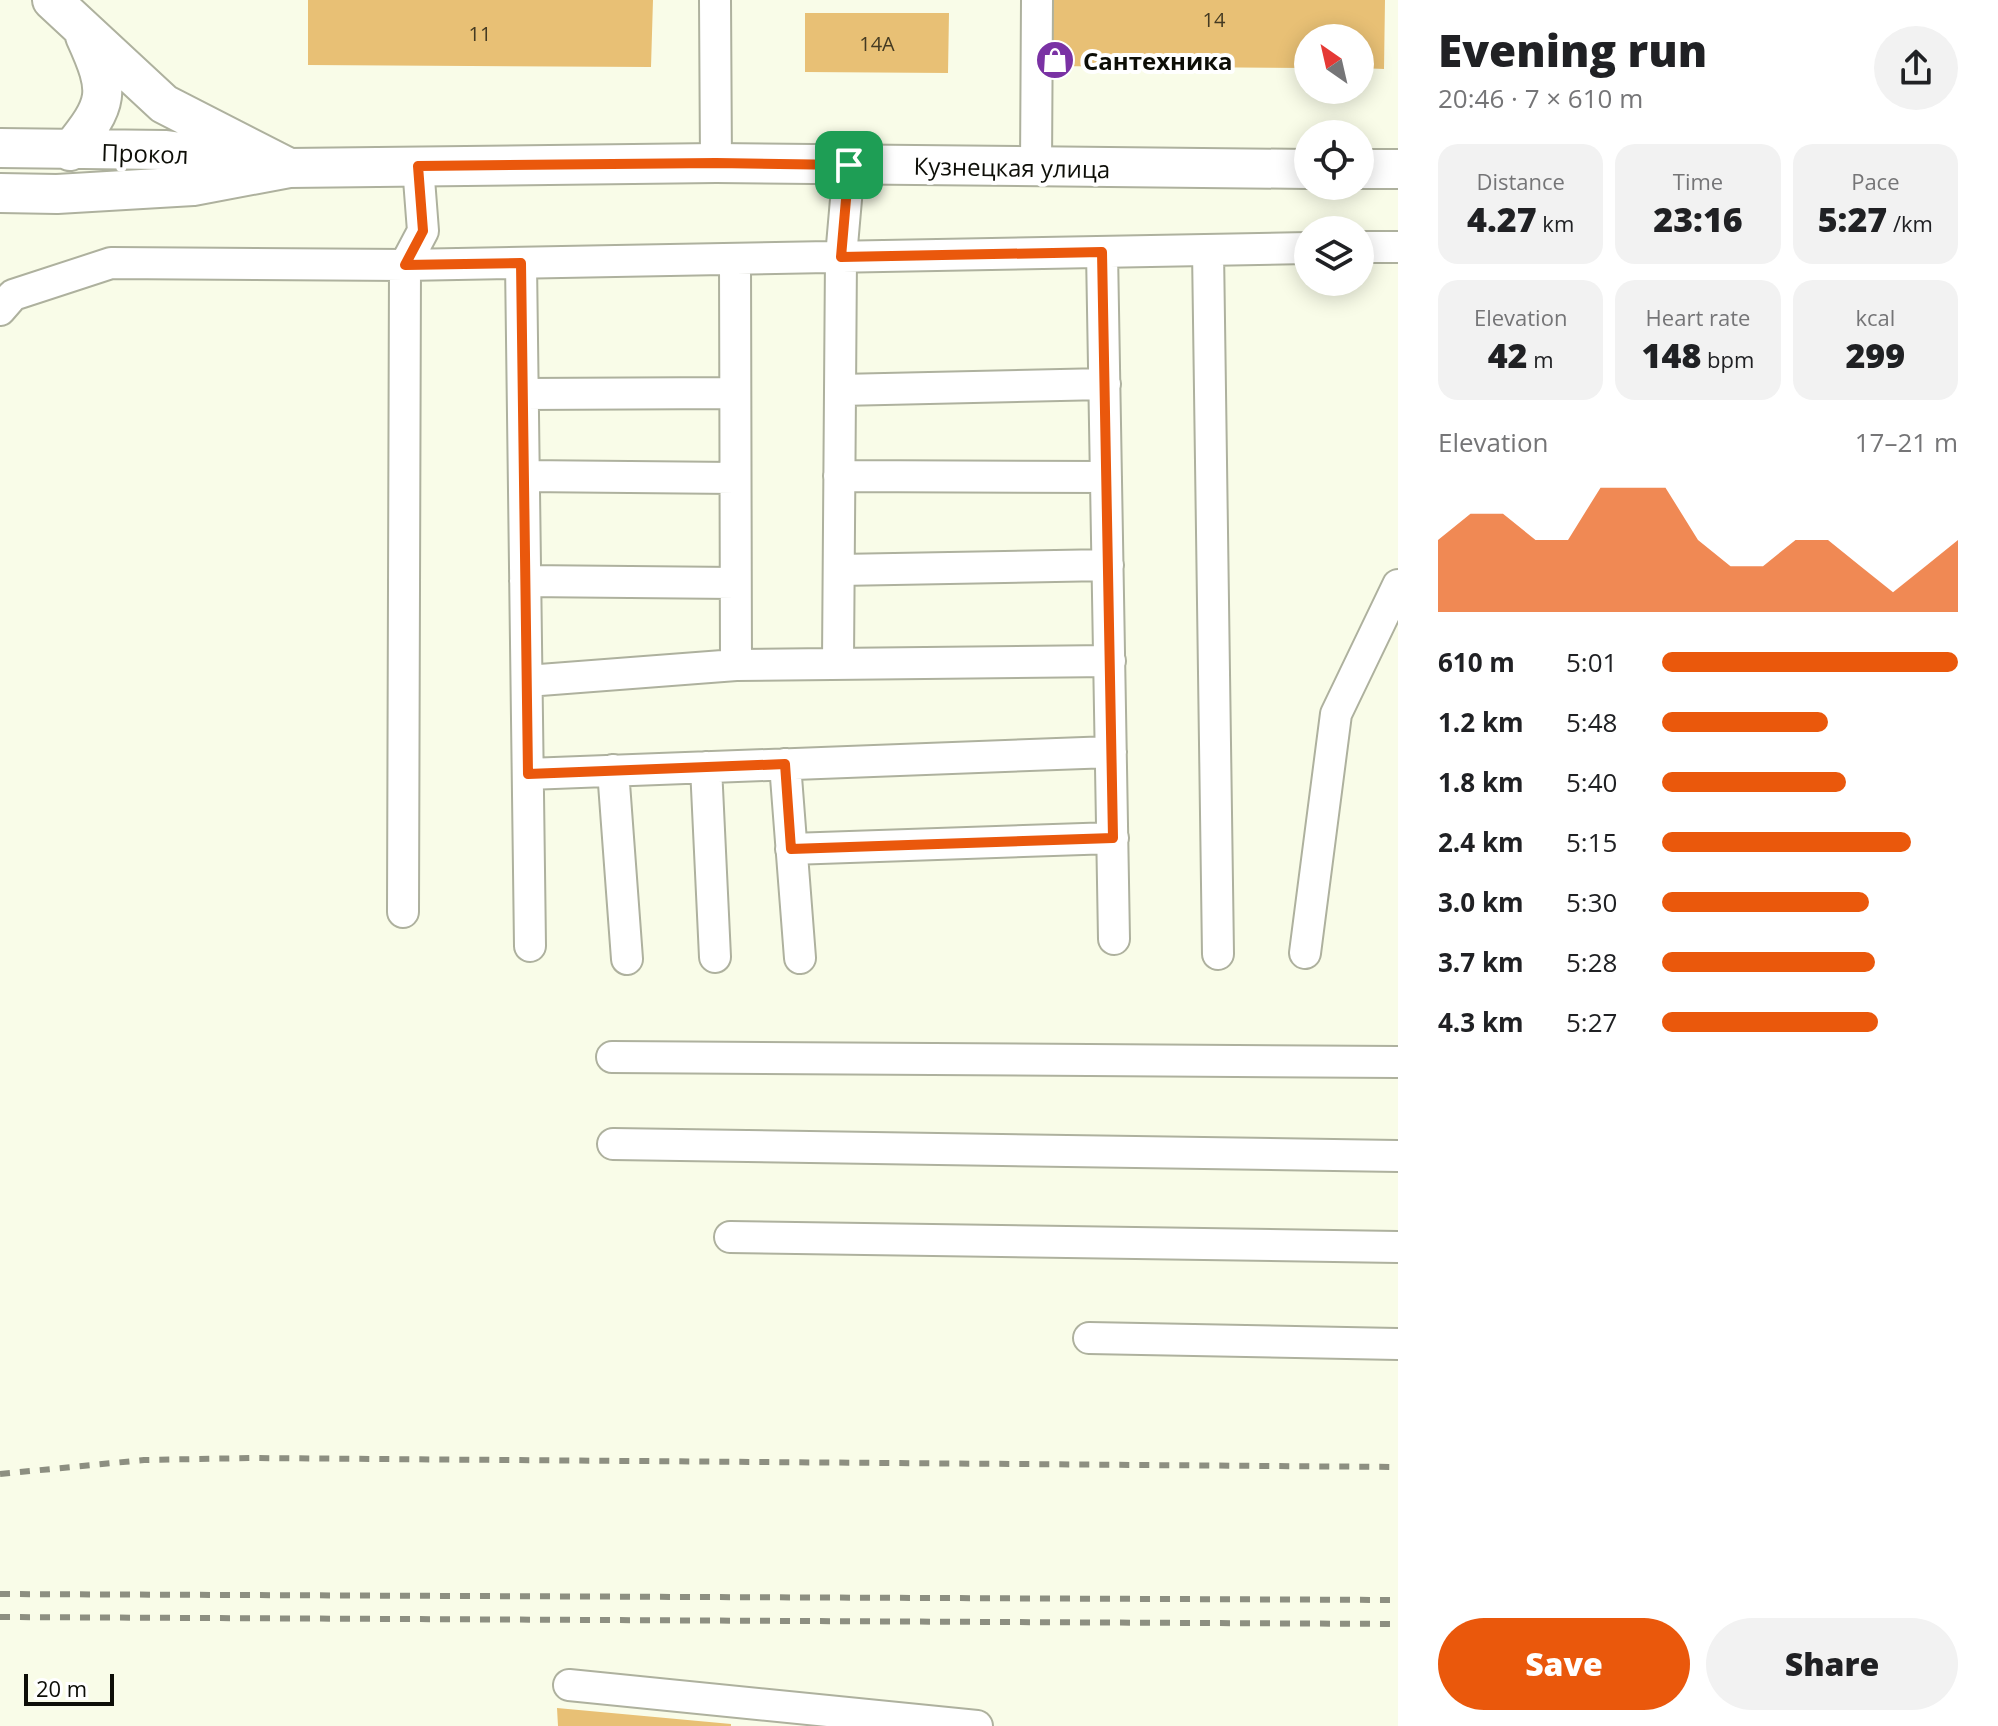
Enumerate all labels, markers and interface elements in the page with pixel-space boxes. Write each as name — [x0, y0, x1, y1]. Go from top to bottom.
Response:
house number: 14 — [1203, 6, 1226, 33]
house number: 11 — [469, 20, 491, 47]
text: Evening run — [1438, 20, 1707, 80]
north arrow — [1294, 24, 1374, 104]
map controls — [1294, 24, 1374, 296]
button: share — [1874, 26, 1958, 110]
house number: 14А — [859, 30, 895, 57]
shop icon: Сантехника — [1034, 39, 1076, 81]
place label: Сантехника — [1083, 44, 1233, 77]
text: 20:46 · 7 × 610 m — [1438, 80, 1643, 116]
button: locate — [1294, 120, 1374, 200]
pin — [815, 131, 883, 199]
street label: Прокол — [101, 135, 189, 171]
icon: arrive — [827, 143, 871, 187]
street label: Кузнецкая улица — [913, 149, 1111, 185]
text: Distance — [1476, 166, 1565, 196]
text: Time — [1673, 166, 1723, 196]
text: Pace — [1851, 166, 1900, 196]
text: 4.27 — [1467, 196, 1537, 242]
text: 23:16 — [1653, 196, 1743, 242]
text: 5:27 — [1818, 196, 1887, 242]
text: km — [1537, 208, 1574, 238]
text: /km — [1887, 208, 1933, 238]
button: layers — [1294, 216, 1374, 296]
text: Elevation — [1474, 302, 1567, 332]
text: Heart rate — [1646, 302, 1750, 332]
text: kcal — [1855, 302, 1895, 332]
text: 42 — [1488, 332, 1528, 378]
text: 148 — [1642, 332, 1701, 378]
text: 299 — [1845, 332, 1905, 378]
text: m — [1528, 344, 1554, 374]
text: bpm — [1701, 344, 1754, 374]
text: Elevation — [1438, 424, 1548, 460]
text: 17–21 m — [1855, 424, 1958, 460]
text: 610 m — [1438, 644, 1515, 680]
text: 5:01 — [1566, 644, 1617, 680]
text: 1.2 km — [1438, 704, 1524, 740]
text: 5:48 — [1566, 704, 1617, 740]
text: 1.8 km — [1438, 764, 1524, 800]
text: 5:40 — [1566, 764, 1617, 800]
text: 2.4 km — [1438, 824, 1524, 860]
text: 5:15 — [1566, 824, 1617, 860]
text: 3.0 km — [1438, 884, 1524, 920]
text: 5:30 — [1566, 884, 1617, 920]
text: 3.7 km — [1438, 944, 1524, 980]
text: 5:28 — [1566, 944, 1617, 980]
text: 4.3 km — [1438, 1004, 1524, 1040]
text: 5:27 — [1566, 1004, 1617, 1040]
button: Save — [1438, 1618, 1690, 1710]
button: Share — [1706, 1618, 1958, 1710]
scale bar — [24, 1670, 114, 1706]
text: 20 m — [36, 1673, 87, 1703]

